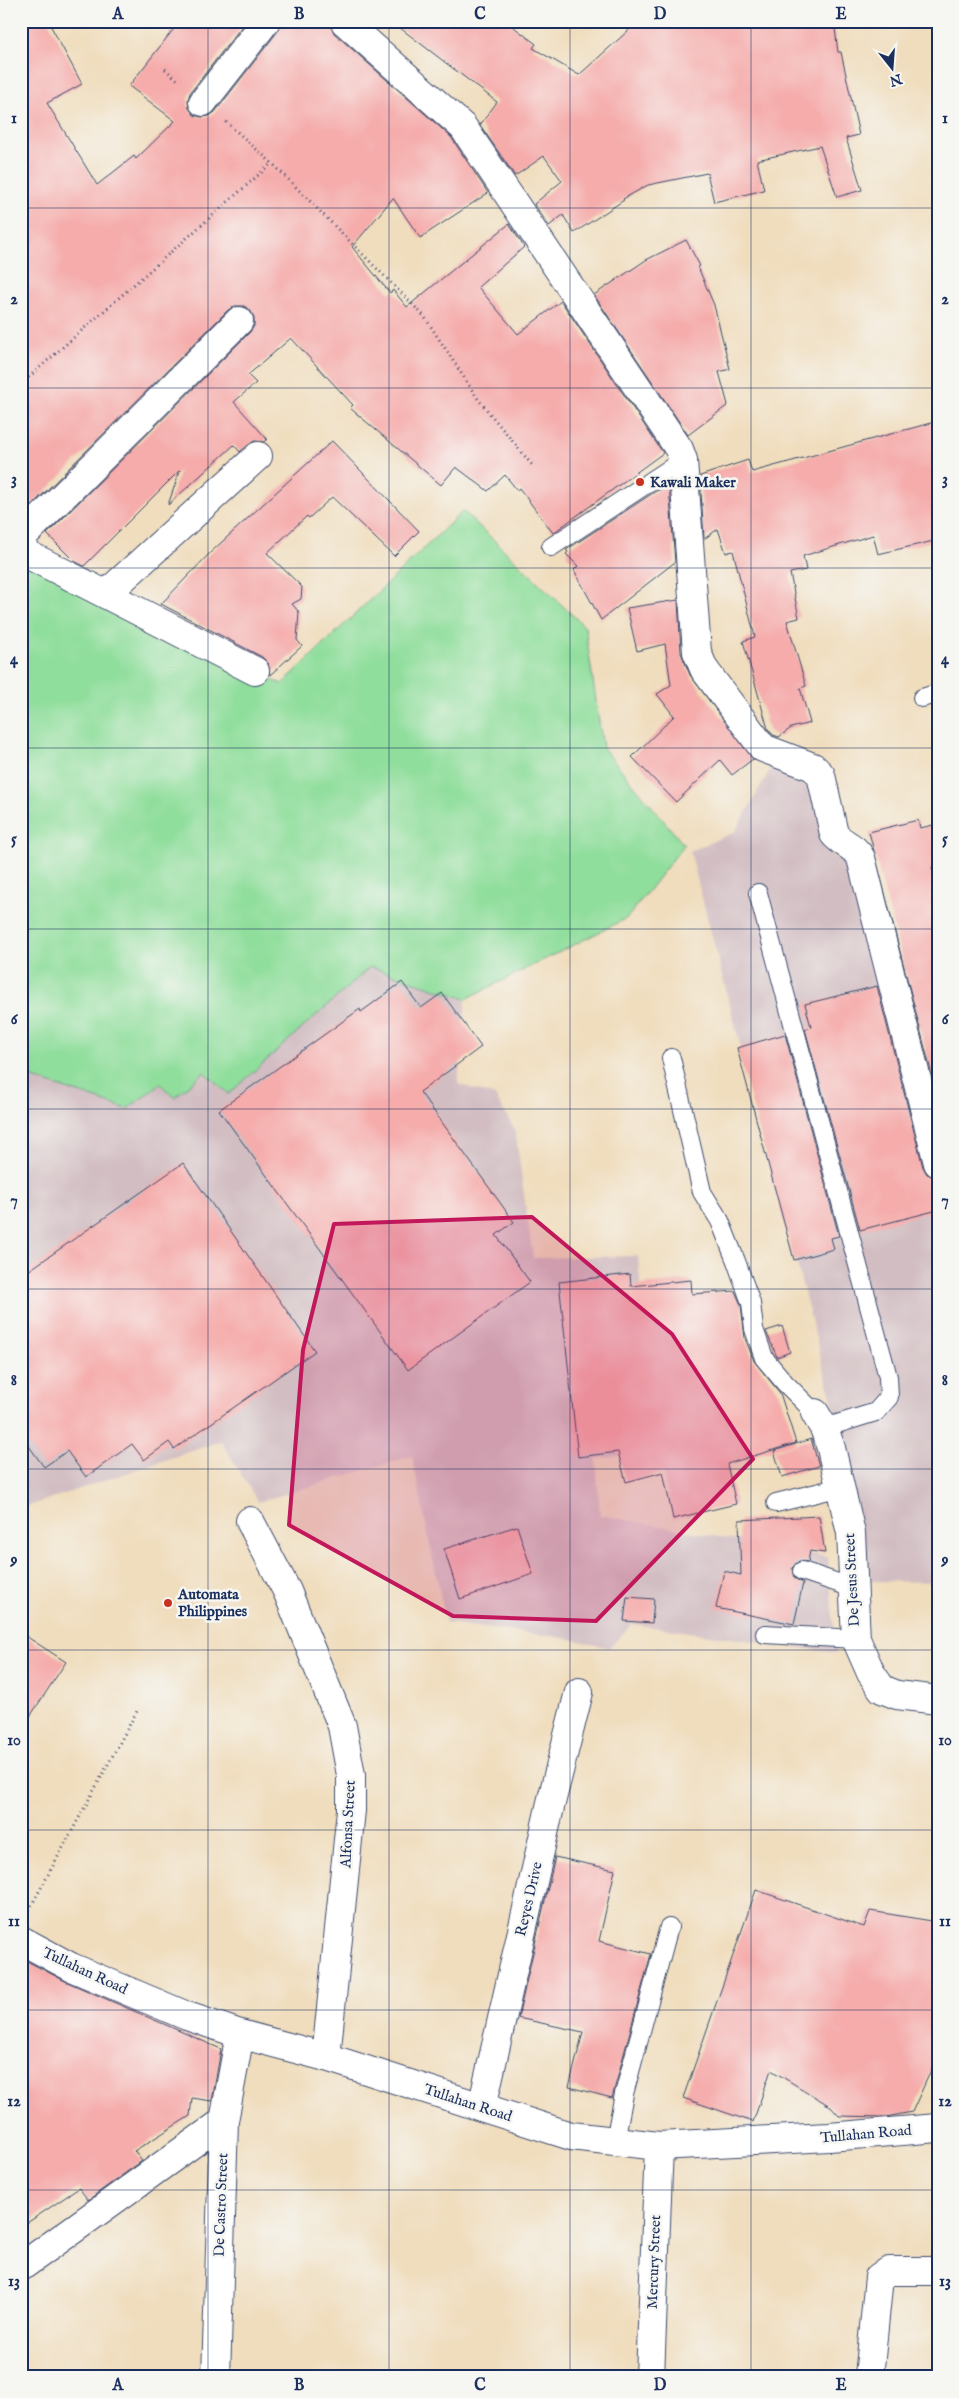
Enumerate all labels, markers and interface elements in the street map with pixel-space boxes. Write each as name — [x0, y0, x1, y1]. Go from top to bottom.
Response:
text: A — [112, 5, 125, 25]
text: B — [294, 5, 305, 25]
text: C — [474, 5, 486, 25]
text: D — [654, 5, 667, 25]
text: E — [835, 5, 847, 25]
north arrow — [866, 42, 916, 92]
text: N — [887, 69, 905, 90]
text: 1 — [11, 109, 17, 129]
text: 1 — [942, 109, 948, 129]
text: 2 — [10, 290, 18, 310]
text: 2 — [941, 290, 949, 310]
text: 3 — [11, 470, 17, 490]
text: 3 — [942, 470, 948, 490]
place label: Kawali Maker — [650, 473, 736, 492]
marker: Kawali Maker — [634, 476, 646, 488]
text: 4 — [10, 650, 19, 670]
text: 4 — [941, 650, 950, 670]
text: 5 — [11, 830, 17, 850]
text: 5 — [942, 830, 948, 850]
text: 6 — [11, 1010, 19, 1030]
text: 6 — [942, 1010, 950, 1030]
text: 7 — [10, 1191, 18, 1211]
text: 7 — [941, 1191, 949, 1211]
text: 8 — [11, 1371, 17, 1391]
text: 8 — [942, 1371, 948, 1391]
street label: De Jesus Street — [840, 1533, 864, 1627]
text: 9 — [10, 1551, 18, 1571]
text: 9 — [941, 1551, 949, 1571]
place label: Automata Philippines — [177, 1585, 248, 1621]
marker: Automata Philippines — [162, 1597, 174, 1609]
text: 10 — [7, 1731, 21, 1751]
text: 10 — [938, 1731, 952, 1751]
street label: Alfonsa Street — [336, 1780, 360, 1869]
street label: Reyes Drive — [511, 1860, 547, 1938]
text: 11 — [8, 1912, 20, 1932]
text: 11 — [939, 1912, 951, 1932]
street label: Tullahan Road — [39, 1943, 131, 1999]
street label: Tullahan Road — [421, 2080, 516, 2127]
text: 12 — [7, 2092, 21, 2112]
text: 12 — [938, 2092, 952, 2112]
street label: Tullahan Road — [819, 2120, 914, 2147]
street label: De Castro Street — [210, 2153, 232, 2257]
street label: Mercury Street — [643, 2215, 665, 2309]
text: 13 — [8, 2272, 20, 2292]
text: 13 — [939, 2272, 951, 2292]
text: A — [112, 2376, 125, 2396]
text: B — [294, 2376, 305, 2396]
text: C — [474, 2376, 486, 2396]
text: D — [654, 2376, 667, 2396]
text: E — [835, 2376, 847, 2396]

